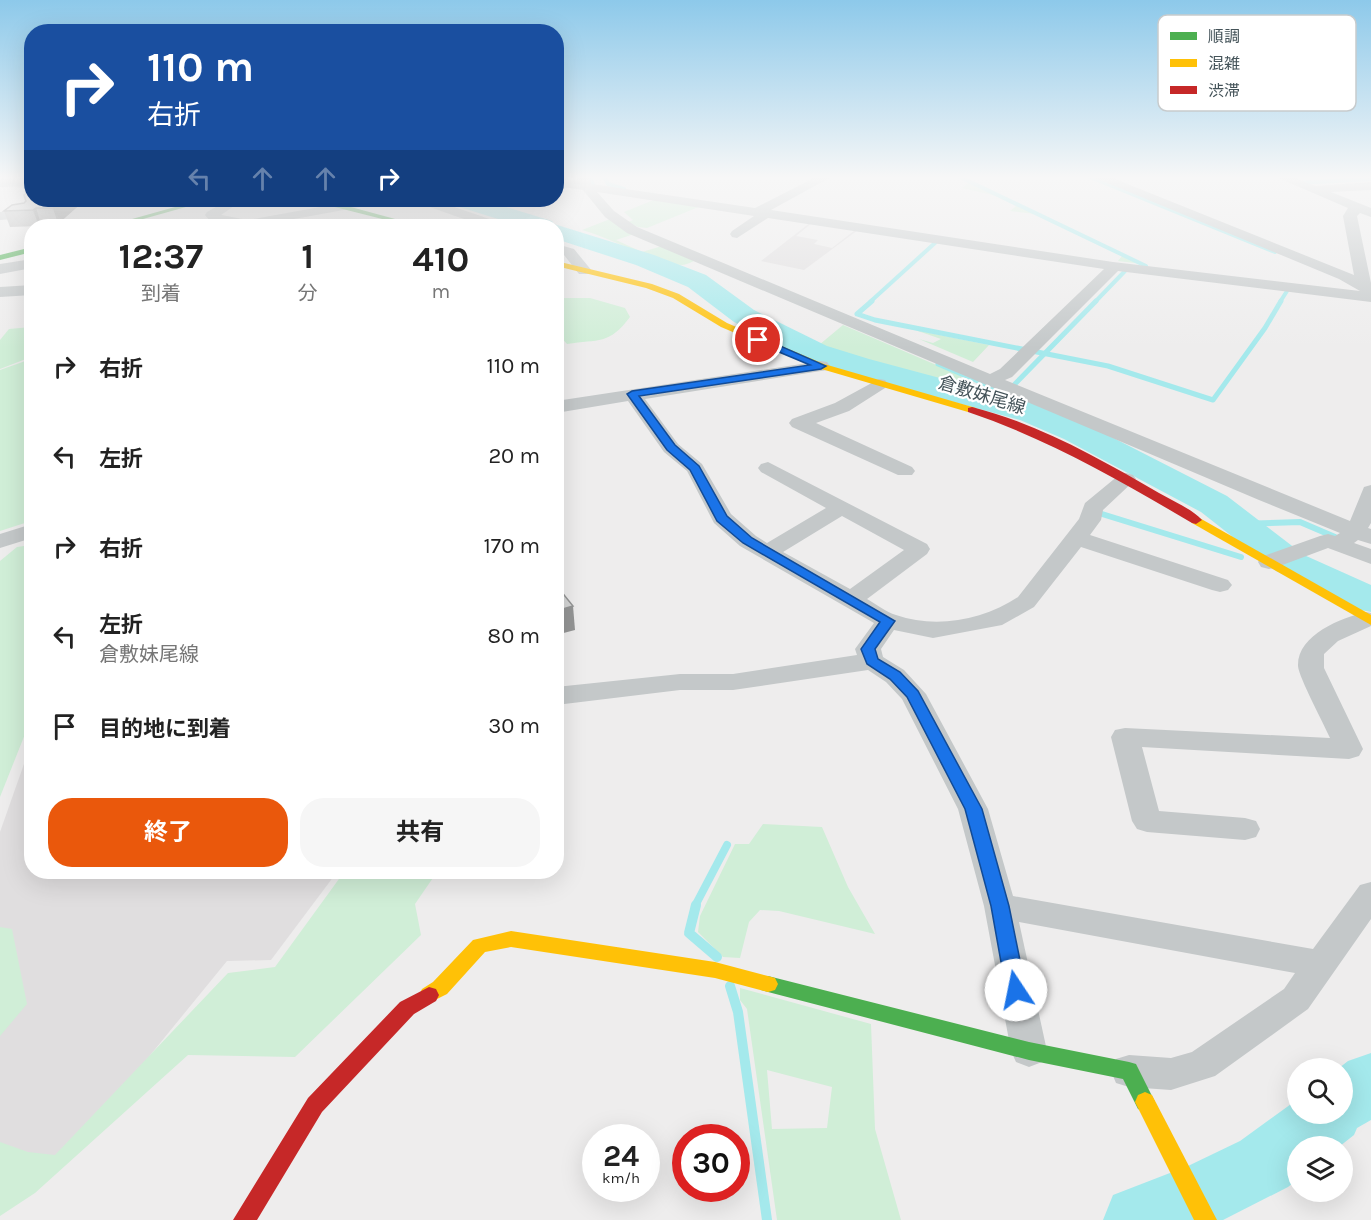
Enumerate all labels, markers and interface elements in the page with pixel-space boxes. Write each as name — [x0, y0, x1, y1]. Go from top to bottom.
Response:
legend — [1158, 15, 1356, 111]
text: 順調 — [1208, 27, 1240, 46]
text: 110 m — [147, 42, 254, 92]
icon: right — [48, 48, 126, 126]
text: 混雑 — [1208, 54, 1240, 73]
text: 渋滞 — [1208, 81, 1240, 100]
text: 右折 — [147, 99, 201, 131]
icon: left — [183, 162, 216, 195]
icon: ahead — [246, 162, 279, 195]
icon: ahead — [309, 162, 342, 195]
icon: right — [372, 162, 405, 195]
text: 12:37 — [119, 235, 203, 277]
text: 1 — [301, 235, 314, 277]
text: 410 — [412, 238, 469, 280]
text: m — [432, 280, 450, 303]
text: 到着 — [141, 282, 181, 305]
text: 分 — [298, 282, 318, 305]
pin — [732, 314, 783, 365]
icon: arrive — [741, 323, 774, 356]
icon: right — [48, 350, 81, 383]
text: 110 m — [487, 353, 540, 379]
text: 右折 — [99, 356, 143, 382]
street label: 倉敷妹尾線 — [936, 371, 1028, 419]
icon: left — [48, 440, 81, 473]
text: 20 m — [488, 443, 540, 469]
text: 左折 — [99, 446, 143, 472]
icon: right — [48, 530, 81, 563]
text: 170 m — [484, 533, 540, 559]
text: 右折 — [99, 536, 143, 562]
text: 左折 — [99, 612, 143, 638]
icon: left — [48, 620, 81, 653]
text: 80 m — [488, 623, 540, 649]
text: 倉敷妹尾線 — [99, 643, 199, 666]
icon: arrive — [48, 710, 81, 743]
text: 30 m — [488, 713, 540, 739]
text: 目的地に到着 — [99, 716, 231, 742]
button: 終了 — [48, 798, 288, 867]
button: 共有 — [300, 798, 540, 867]
position arrow — [984, 958, 1048, 1022]
map controls — [1287, 1058, 1353, 1202]
button: search — [1287, 1058, 1353, 1124]
speed limit sign: 30 — [672, 1124, 750, 1202]
button: layers — [1287, 1136, 1353, 1202]
text: 24 — [603, 1138, 639, 1174]
text: km/h — [602, 1169, 640, 1187]

